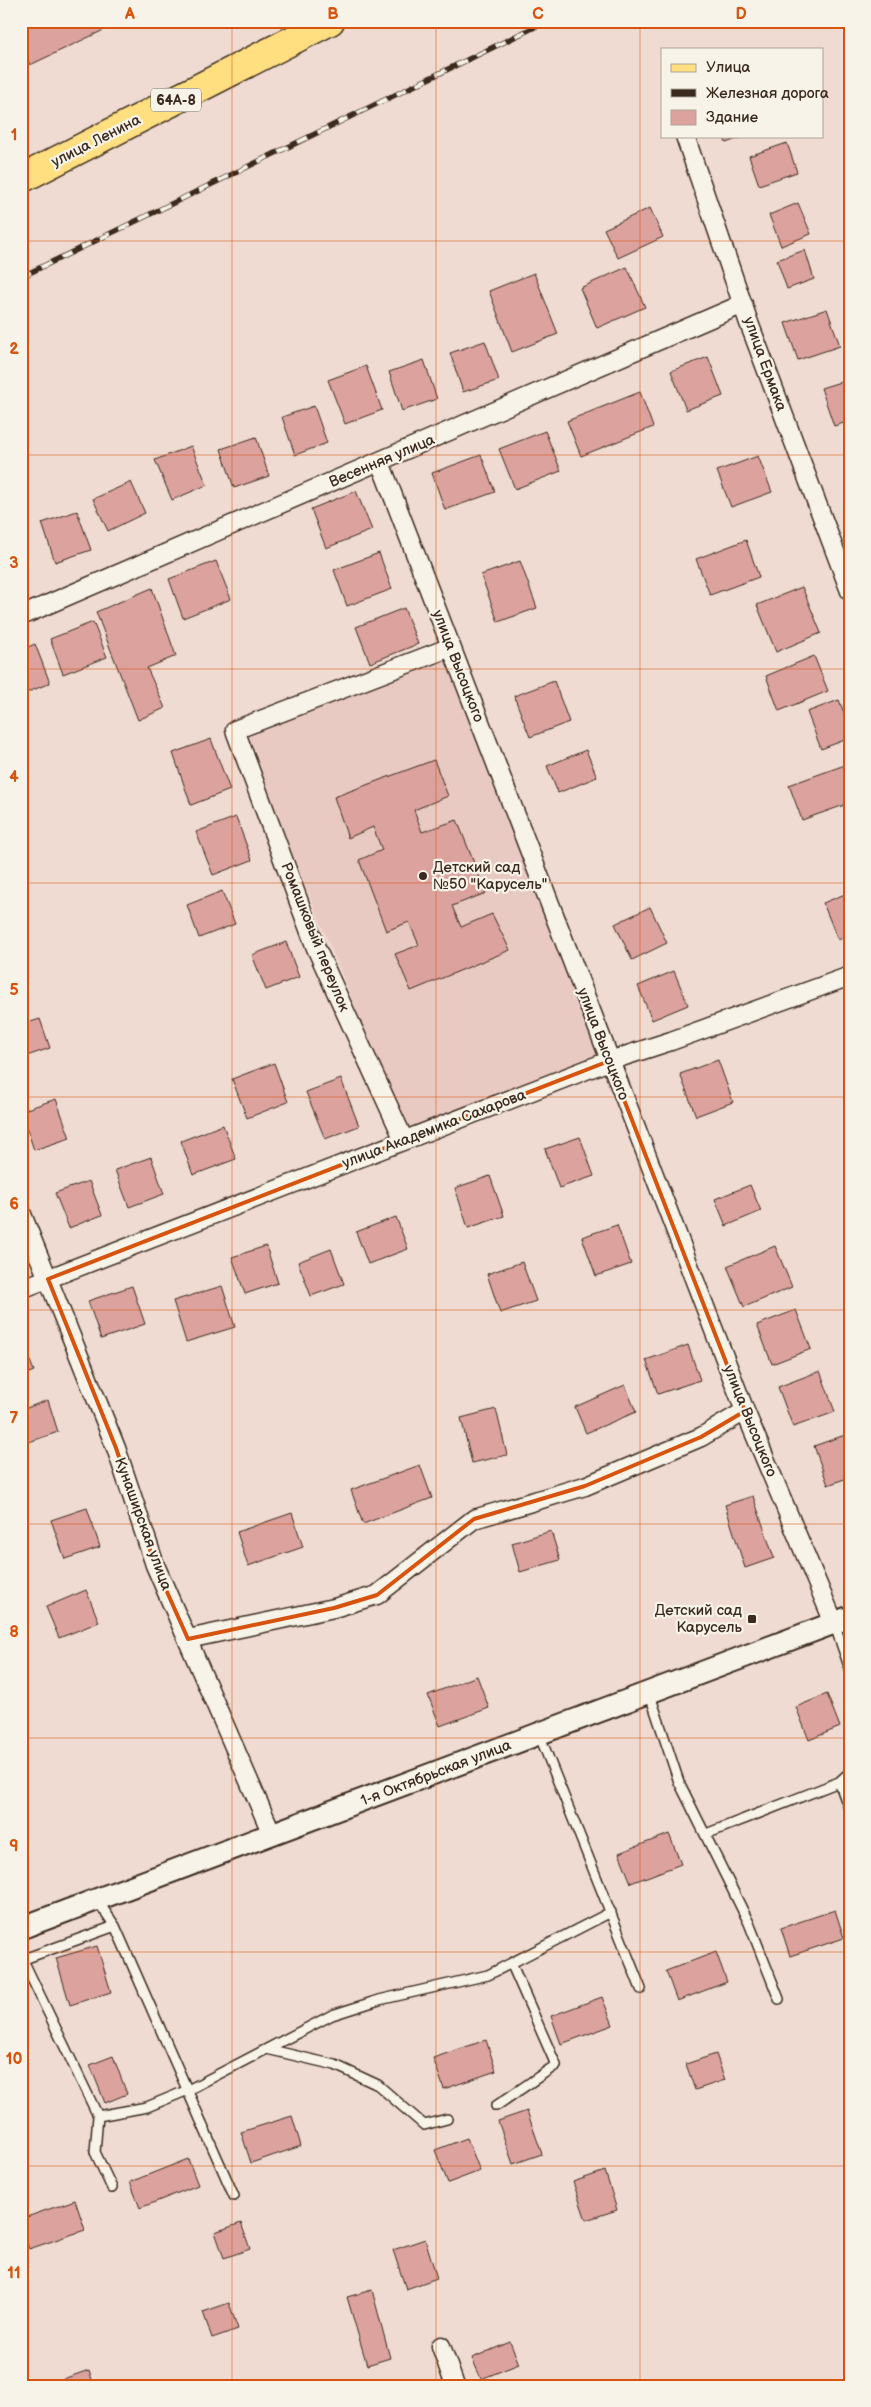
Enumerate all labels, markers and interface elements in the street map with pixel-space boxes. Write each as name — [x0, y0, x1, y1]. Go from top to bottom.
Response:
text: A — [124, 5, 135, 24]
text: B — [327, 5, 339, 24]
text: C — [532, 5, 544, 24]
text: D — [735, 5, 747, 24]
legend — [661, 48, 824, 138]
text: Улица — [706, 58, 751, 77]
text: Железная дорога — [706, 84, 829, 103]
road number: 64А-8 — [151, 88, 201, 112]
text: Здание — [706, 108, 758, 127]
street label: улица Ленина — [48, 110, 144, 172]
text: 1 — [11, 126, 17, 145]
street label: улица Ермака — [739, 314, 791, 414]
text: 2 — [9, 340, 19, 359]
street label: Весенняя улица — [326, 430, 438, 492]
text: 3 — [9, 554, 19, 573]
street label: улица Высоцкого — [428, 607, 488, 725]
text: 4 — [9, 768, 19, 787]
place label: Детский сад №50 "Карусель" — [433, 858, 547, 894]
street label: Ромашковый переулок — [276, 859, 354, 1015]
marker: Детский сад №50 "Карусель" — [417, 870, 429, 882]
text: 5 — [9, 981, 19, 1000]
street label: улица Высоцкого — [573, 985, 633, 1103]
street label: улица Академика Сахарова — [340, 1085, 529, 1173]
text: 6 — [9, 1195, 19, 1214]
street label: улица Высоцкого — [719, 1362, 781, 1480]
text: 7 — [10, 1409, 19, 1428]
street label: Кунаширская улица — [110, 1455, 176, 1593]
place label: Детский сад Карусель — [655, 1601, 743, 1637]
marker: Детский сад Карусель — [746, 1613, 758, 1625]
text: 8 — [9, 1623, 19, 1642]
street label: 1-я Октябрьская улица — [358, 1735, 514, 1810]
text: 9 — [9, 1837, 19, 1856]
text: 10 — [6, 2050, 22, 2069]
text: 11 — [7, 2264, 21, 2283]

